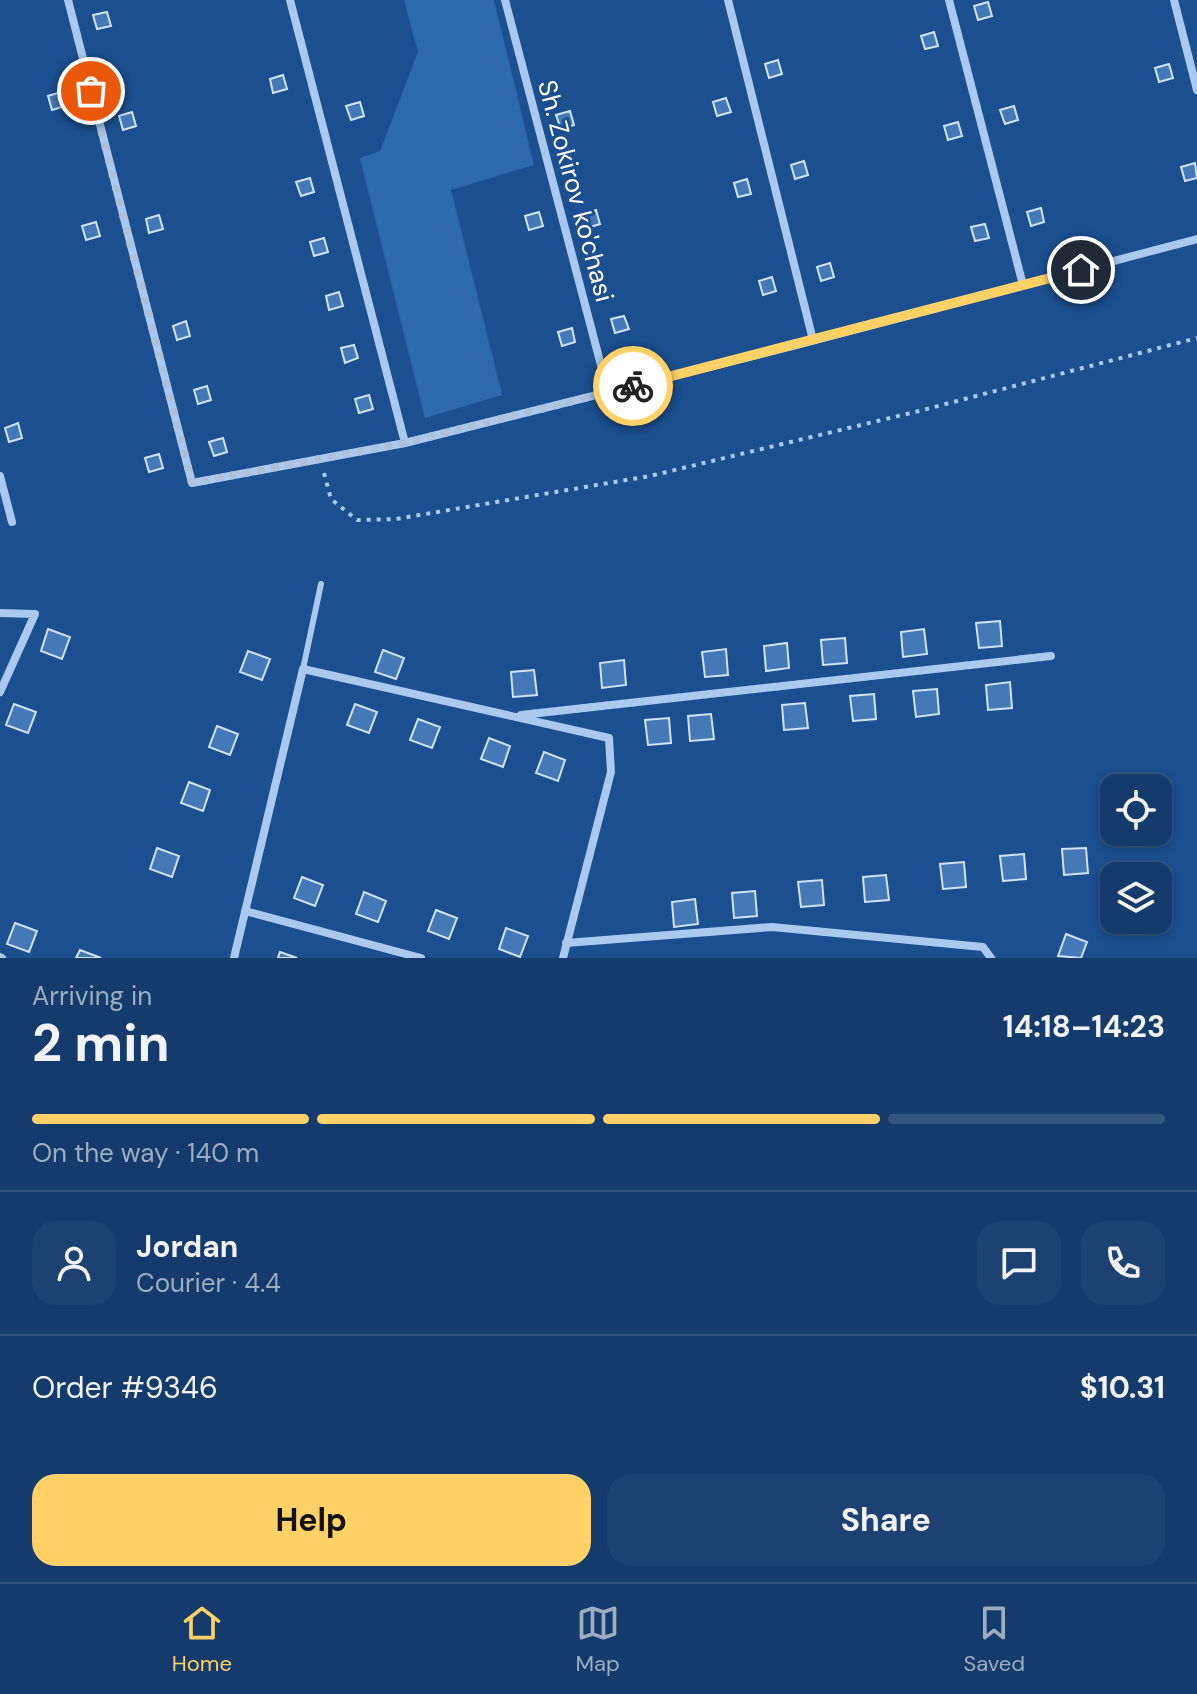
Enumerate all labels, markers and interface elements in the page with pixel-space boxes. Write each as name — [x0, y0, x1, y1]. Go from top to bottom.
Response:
pin — [57, 57, 125, 125]
icon: bag — [69, 69, 113, 113]
street label: Sh. Zokirov ko'chasi — [530, 76, 622, 306]
pin — [1047, 236, 1115, 304]
icon: home — [1059, 248, 1103, 292]
courier — [593, 346, 673, 426]
icon: bike — [611, 364, 655, 408]
map controls — [1100, 774, 1172, 934]
button: locate — [1100, 774, 1172, 846]
button: layers — [1100, 862, 1172, 934]
text: Arriving in — [32, 979, 152, 1013]
text: 14:18–14:23 — [1003, 1007, 1165, 1046]
text: 2 min — [32, 1009, 170, 1077]
text: On the way · 140 m — [32, 1136, 259, 1170]
button: person — [32, 1221, 116, 1305]
button: chat — [977, 1221, 1061, 1305]
button: phone — [1081, 1221, 1165, 1305]
text: Jordan — [136, 1227, 238, 1266]
text: Courier · 4.4 — [136, 1266, 281, 1300]
text: Order #9346 — [32, 1368, 218, 1407]
text: $10.31 — [1080, 1368, 1165, 1407]
button: Help — [32, 1474, 591, 1566]
button: Share — [607, 1474, 1165, 1566]
tab: Home — [172, 1601, 232, 1678]
tab: Map — [576, 1601, 620, 1678]
tab: Saved — [963, 1601, 1025, 1678]

